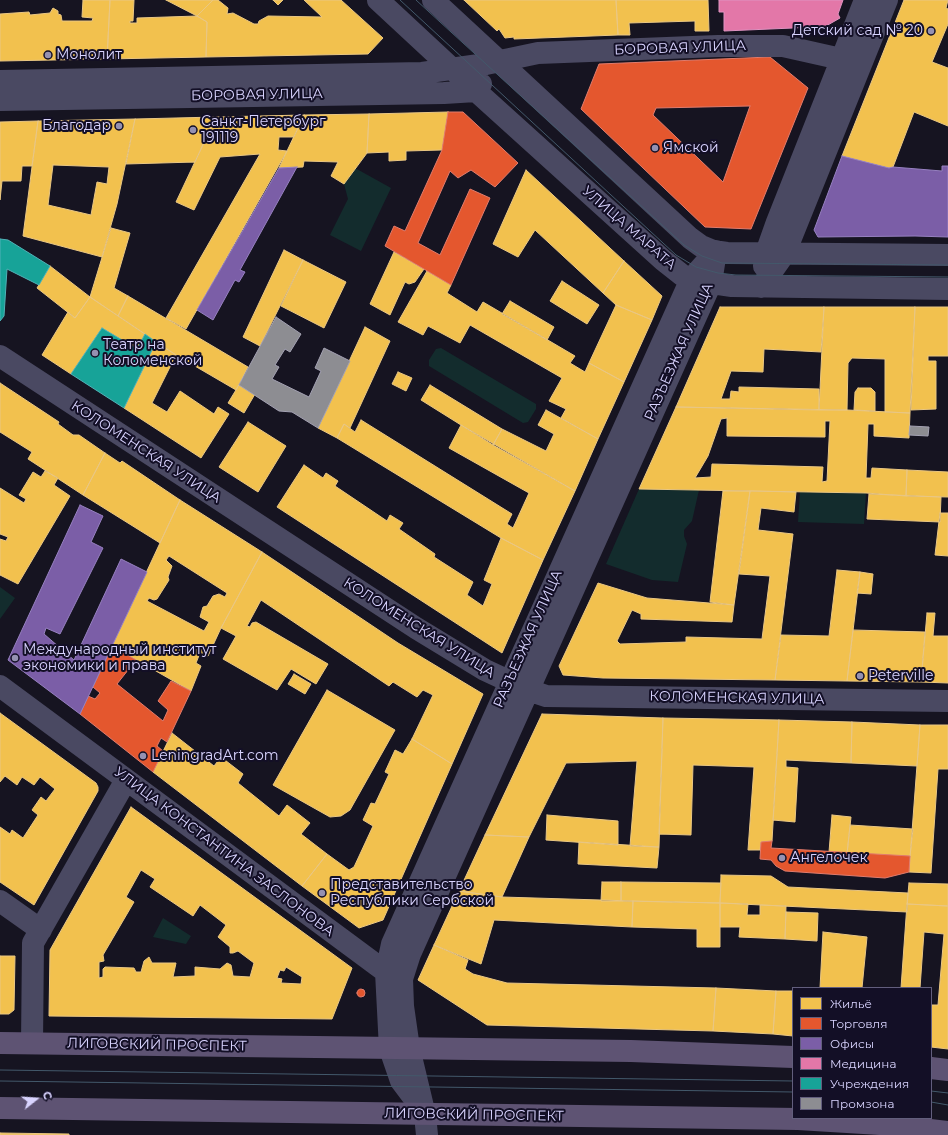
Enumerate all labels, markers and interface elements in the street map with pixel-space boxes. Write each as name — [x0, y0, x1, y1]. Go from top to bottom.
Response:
place label: Детский сад № 20 — [792, 23, 923, 39]
marker: Детский сад № 20 — [926, 26, 936, 36]
street label: БОРОВАЯ УЛИЦА — [614, 37, 746, 59]
place label: Монолит — [56, 47, 122, 63]
marker: Монолит — [43, 50, 53, 60]
street label: БОРОВАЯ УЛИЦА — [191, 85, 323, 105]
place label: Санкт-Петербург 191119 — [201, 114, 326, 146]
place label: Благодар — [42, 118, 111, 134]
marker: Благодар — [114, 121, 124, 131]
marker: Санкт-Петербург 191119 — [188, 125, 198, 135]
place label: Ямской — [663, 140, 719, 156]
marker: Ямской — [650, 143, 660, 153]
street label: УЛИЦА МАРАТА — [579, 183, 679, 273]
street label: РАЗЪЕЗЖАЯ УЛИЦА — [641, 280, 717, 424]
place label: Театр на Коломенской — [103, 337, 202, 370]
marker: Театр на Коломенской — [90, 348, 100, 358]
street label: КОЛОМЕНСКАЯ УЛИЦА — [68, 397, 224, 507]
street label: РАЗЪЕЗЖАЯ УЛИЦА — [490, 567, 566, 711]
street label: КОЛОМЕНСКАЯ УЛИЦА — [340, 574, 498, 682]
place label: Международный институт экономики и права — [23, 642, 216, 674]
marker: Международный институт экономики и права — [10, 653, 20, 663]
place label: Peterville — [868, 668, 933, 684]
marker: Peterville — [855, 671, 865, 681]
street label: КОЛОМЕНСКАЯ УЛИЦА — [649, 688, 825, 708]
place label: LeningradArt.com — [151, 748, 279, 764]
marker: LeningradArt.com — [138, 751, 148, 761]
street label: УЛИЦА КОНСТАНТИНА ЗАСЛОНОВА — [111, 764, 337, 940]
place label: Ангелочек — [790, 850, 868, 866]
marker: Ангелочек — [777, 853, 787, 863]
place label: Представительство Республики Сербской — [330, 877, 494, 910]
marker: Представительство Республики Сербской — [317, 888, 327, 898]
legend — [792, 987, 932, 1119]
text: Жильё — [830, 996, 872, 1011]
text: Торговля — [830, 1016, 887, 1031]
street label: ЛИГОВСКИЙ ПРОСПЕКТ — [67, 1035, 247, 1055]
text: Офисы — [830, 1036, 874, 1051]
text: Медицина — [830, 1056, 896, 1071]
text: Учреждения — [830, 1076, 909, 1091]
north arrow — [16, 1079, 56, 1119]
text: С — [40, 1090, 55, 1101]
text: Промзона — [830, 1096, 894, 1111]
street label: ЛИГОВСКИЙ ПРОСПЕКТ — [384, 1105, 564, 1125]

